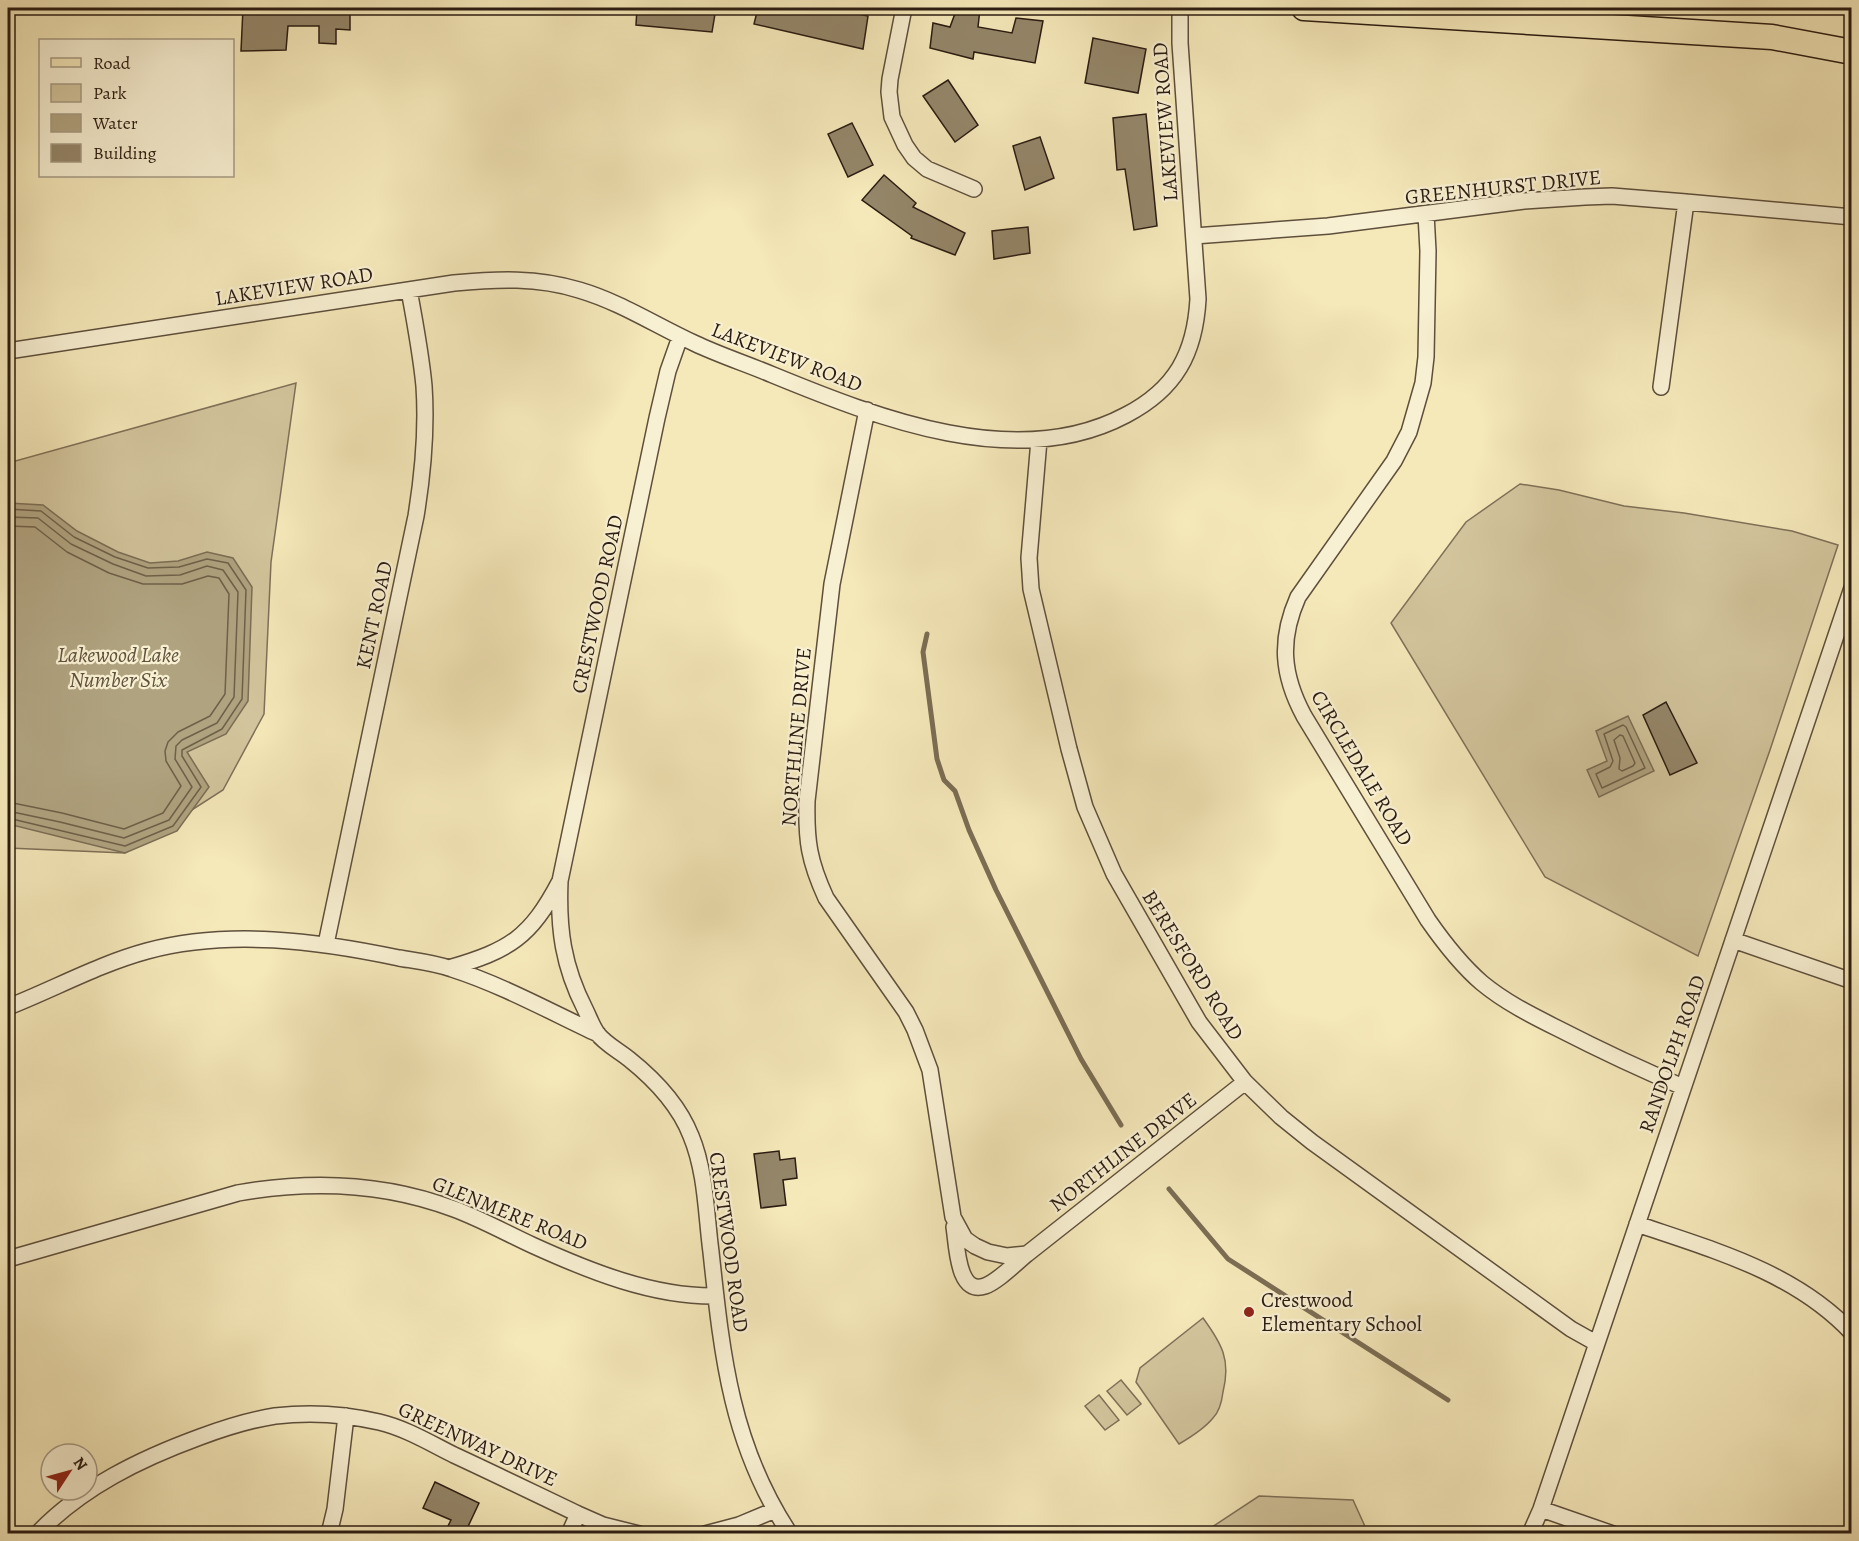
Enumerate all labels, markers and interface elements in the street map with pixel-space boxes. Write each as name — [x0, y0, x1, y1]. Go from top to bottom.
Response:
legend — [39, 39, 234, 177]
street label: LAKEVIEW ROAD — [1145, 41, 1185, 203]
text: Road — [93, 51, 131, 75]
text: Park — [93, 81, 127, 105]
text: Water — [92, 111, 138, 135]
text: Building — [93, 141, 157, 165]
street label: GREENHURST DRIVE — [1404, 163, 1602, 211]
street label: LAKEVIEW ROAD — [213, 260, 375, 312]
street label: LAKEVIEW ROAD — [708, 315, 866, 399]
street label: CRESTWOOD ROAD — [564, 512, 630, 696]
street label: KENT ROAD — [349, 558, 399, 672]
water label: Lakewood Lake Number Six — [57, 640, 179, 695]
street label: NORTHLINE DRIVE — [774, 646, 818, 828]
street label: CIRCLEDALE ROAD — [1304, 685, 1420, 851]
street label: BERESFORD ROAD — [1136, 885, 1250, 1045]
street label: RANDOLPH ROAD — [1632, 971, 1712, 1137]
street label: NORTHLINE DRIVE — [1044, 1086, 1202, 1218]
street label: CRESTWOOD ROAD — [702, 1150, 756, 1334]
street label: GLENMERE ROAD — [428, 1169, 592, 1257]
place label: Crestwood Elementary School — [1261, 1286, 1422, 1338]
marker: Crestwood Elementary School — [1242, 1305, 1256, 1319]
street label: GREENWAY DRIVE — [394, 1395, 562, 1493]
north arrow — [39, 1442, 99, 1502]
text: N — [68, 1453, 93, 1475]

